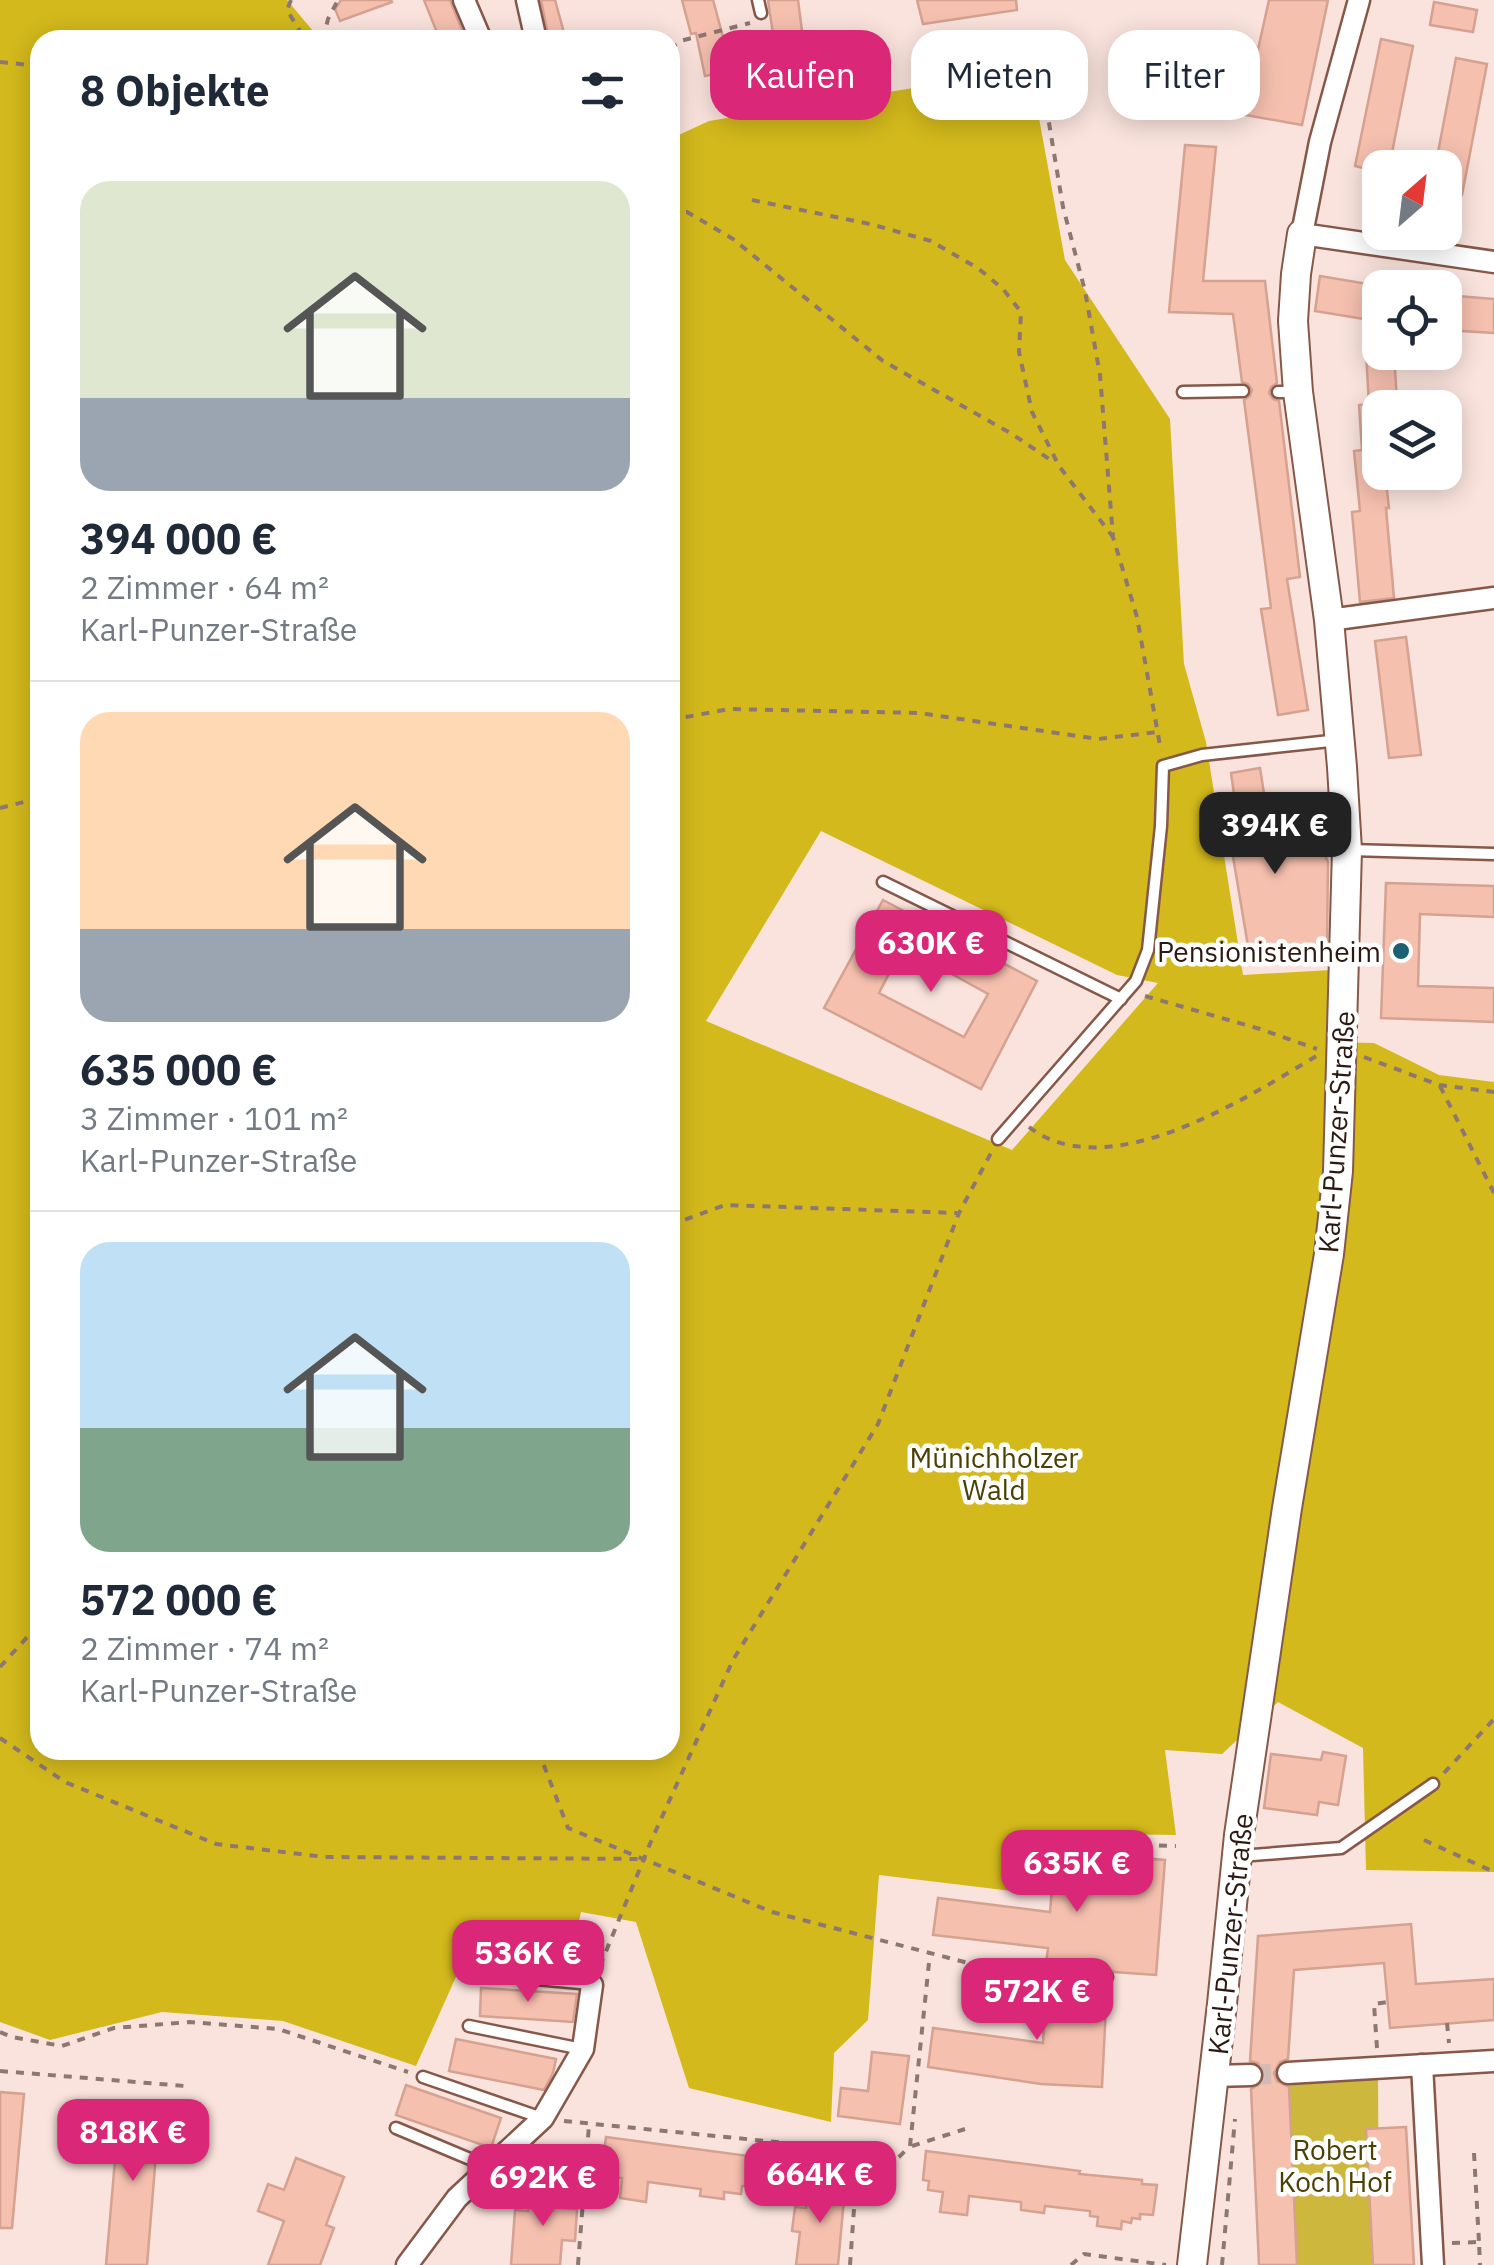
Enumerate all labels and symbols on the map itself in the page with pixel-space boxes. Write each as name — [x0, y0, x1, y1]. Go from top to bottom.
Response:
north arrow — [1362, 150, 1462, 250]
pin: 394K € — [1194, 792, 1356, 877]
pin: 630K € — [850, 910, 1012, 995]
place label: Pensionistenheim — [1157, 933, 1381, 970]
marker: Pensionistenheim — [1390, 940, 1412, 962]
street label: Karl-Punzer-Straße — [1309, 1010, 1363, 1254]
park label: Münichholzer Wald — [909, 1439, 1079, 1508]
street label: Karl-Punzer-Straße — [1199, 1811, 1261, 2057]
pin: 635K € — [996, 1830, 1158, 1915]
pin: 536K € — [447, 1920, 609, 2005]
pin: 572K € — [956, 1958, 1118, 2043]
pin: 818K € — [52, 2099, 214, 2184]
park label: Robert Koch Hof — [1278, 2131, 1392, 2200]
pin: 664K € — [739, 2141, 901, 2226]
pin: 692K € — [462, 2144, 624, 2229]

